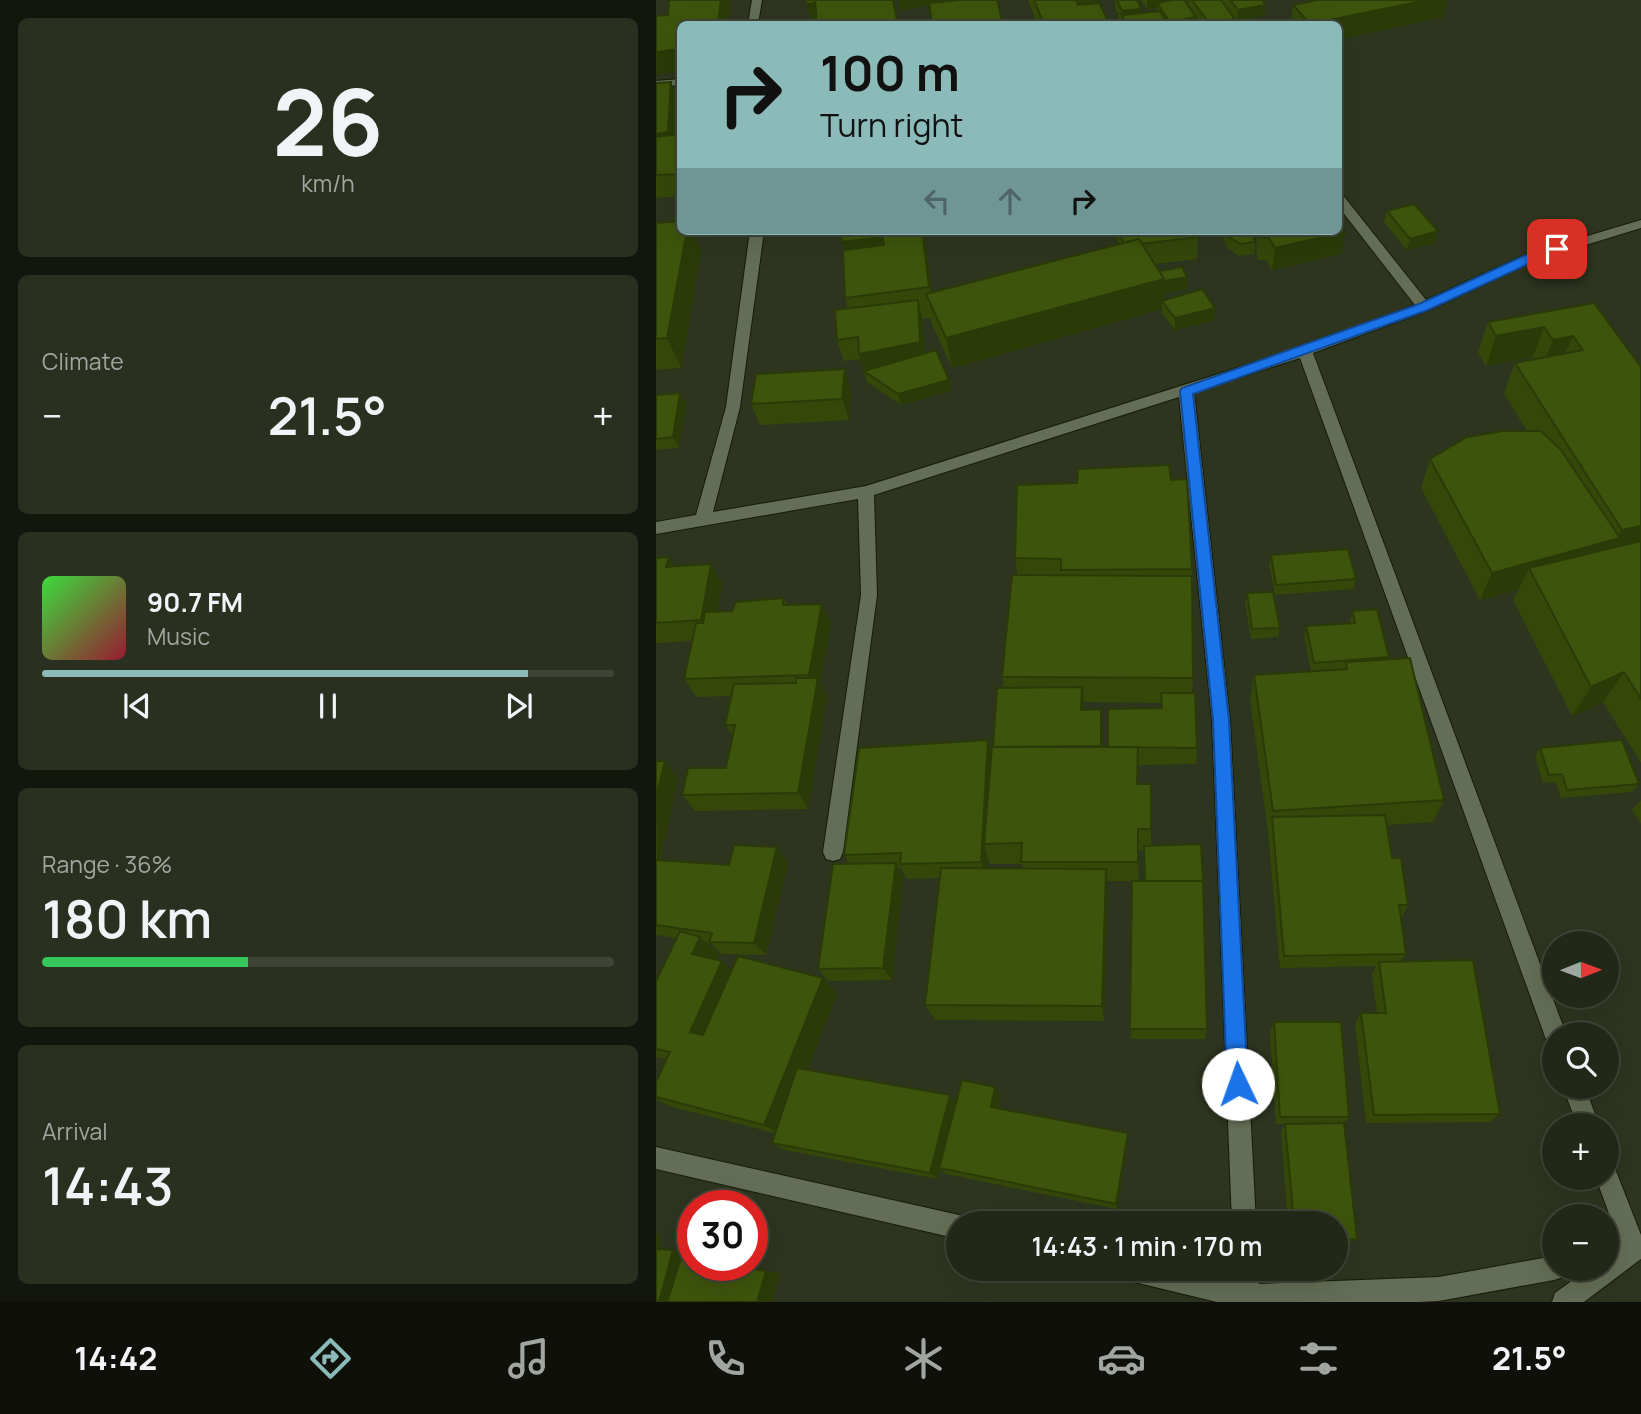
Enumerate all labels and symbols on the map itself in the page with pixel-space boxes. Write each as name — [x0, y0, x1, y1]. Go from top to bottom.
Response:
pin — [1527, 219, 1587, 279]
north arrow — [1542, 931, 1618, 1008]
position arrow — [1201, 1047, 1275, 1121]
speed limit sign: 30 — [677, 1190, 768, 1281]

